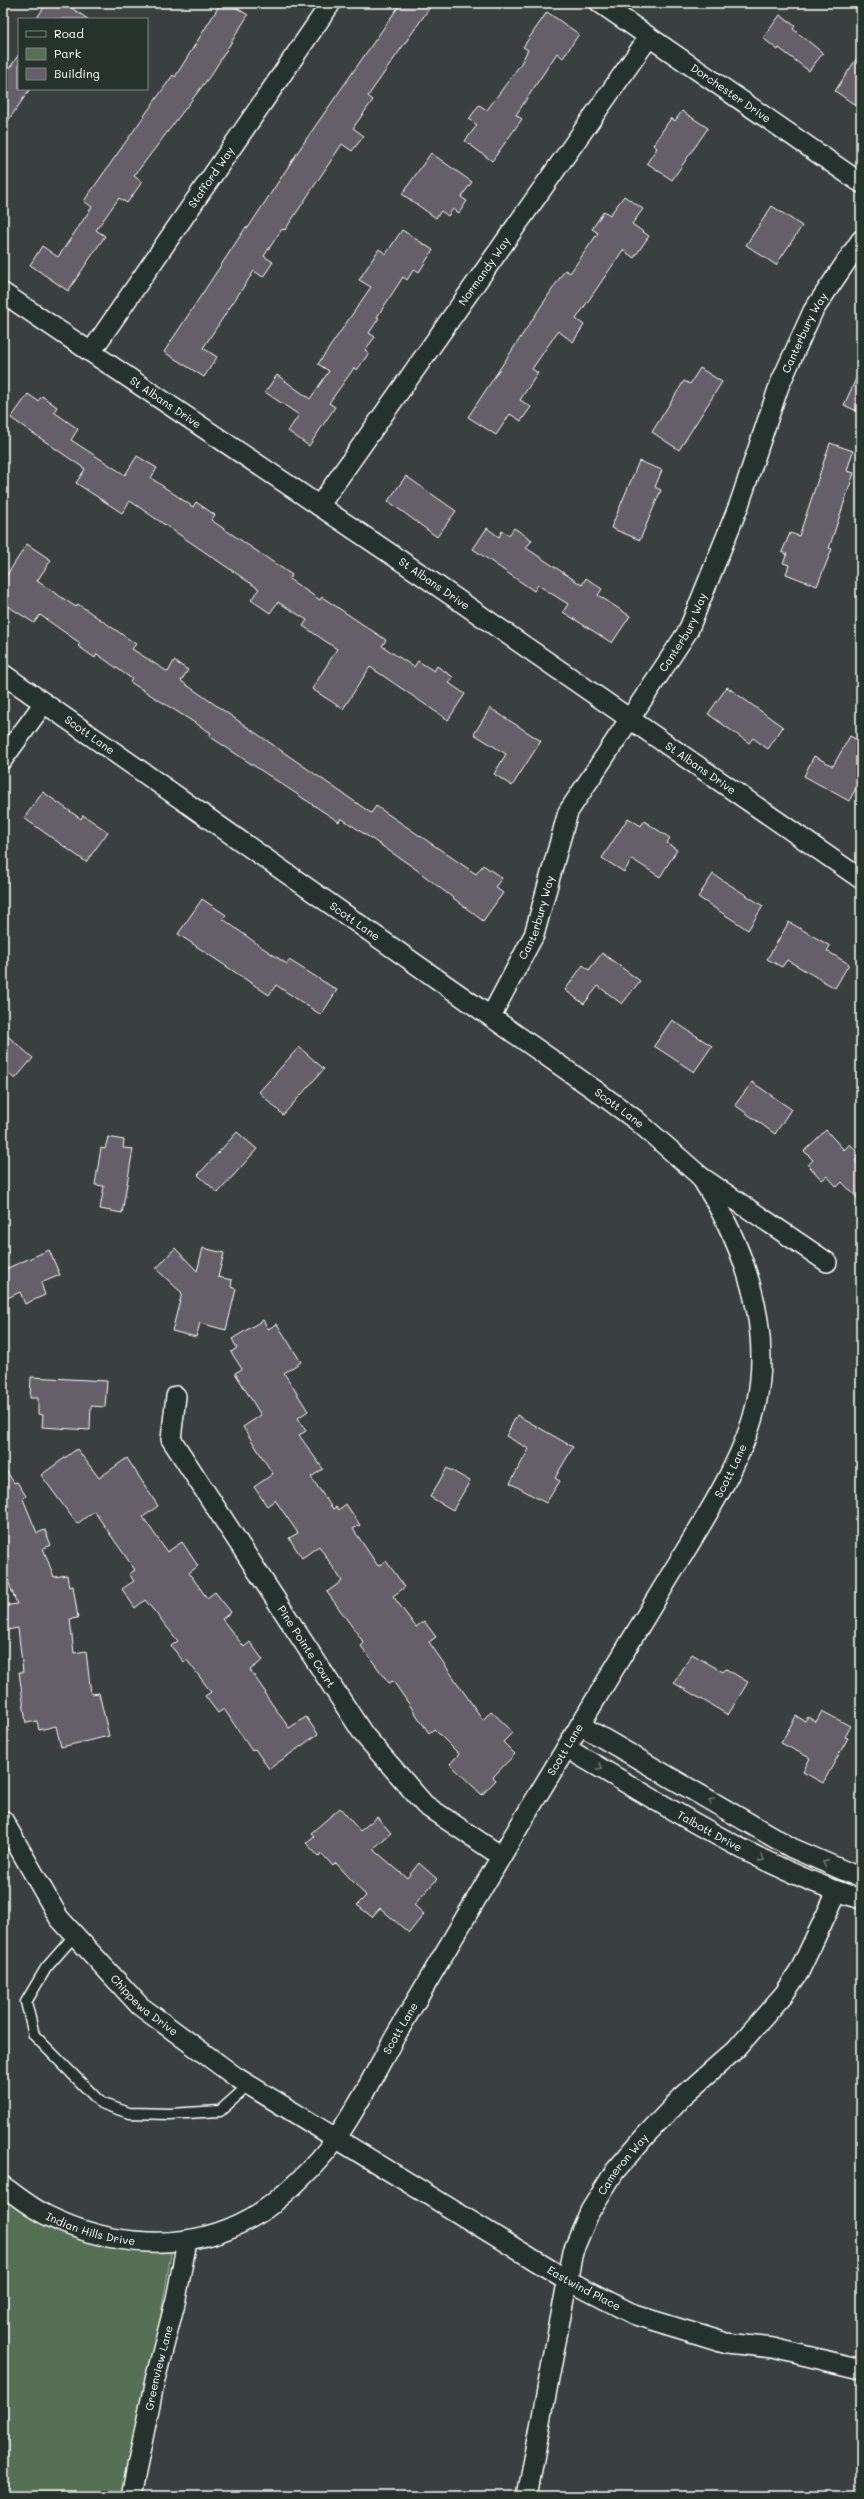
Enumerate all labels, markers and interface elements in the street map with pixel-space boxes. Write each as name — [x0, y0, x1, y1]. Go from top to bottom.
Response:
legend — [18, 18, 148, 90]
text: Road — [54, 25, 84, 41]
text: Park — [54, 45, 81, 61]
street label: Dorchester Drive — [688, 60, 774, 126]
text: Building — [54, 65, 100, 81]
street label: Stafford Way — [184, 143, 237, 211]
street label: Normandy Way — [454, 234, 513, 308]
street label: Canterbury Way — [778, 289, 831, 375]
street label: St Albans Drive — [127, 373, 205, 432]
street label: St Albans Drive — [396, 554, 473, 613]
street label: Canterbury Way — [655, 590, 710, 675]
street label: Scott Lane — [62, 712, 118, 757]
street label: St Albans Drive — [663, 738, 739, 797]
street label: Canterbury Way — [514, 873, 557, 962]
street label: Scott Lane — [327, 898, 383, 944]
street label: Scott Lane — [592, 1084, 648, 1131]
street label: Scott Lane — [710, 1441, 750, 1500]
street label: Pine Pointe Court — [274, 1602, 339, 1690]
street label: Scott Lane — [543, 1720, 586, 1778]
one-way arrow — [596, 1763, 603, 1770]
one-way arrow — [708, 1799, 715, 1806]
street label: Talbott Drive — [675, 1807, 745, 1855]
one-way arrow — [758, 1854, 765, 1861]
one-way arrow — [821, 1860, 829, 1868]
street label: Chippewa Drive — [107, 1971, 181, 2039]
street label: Scott Lane — [379, 1999, 421, 2057]
street label: Cameron Way — [594, 2130, 651, 2198]
street label: Indian Hills Drive — [44, 2208, 136, 2248]
street label: Eastwind Place — [545, 2262, 624, 2314]
street label: Greenview Lane — [141, 2324, 176, 2412]

